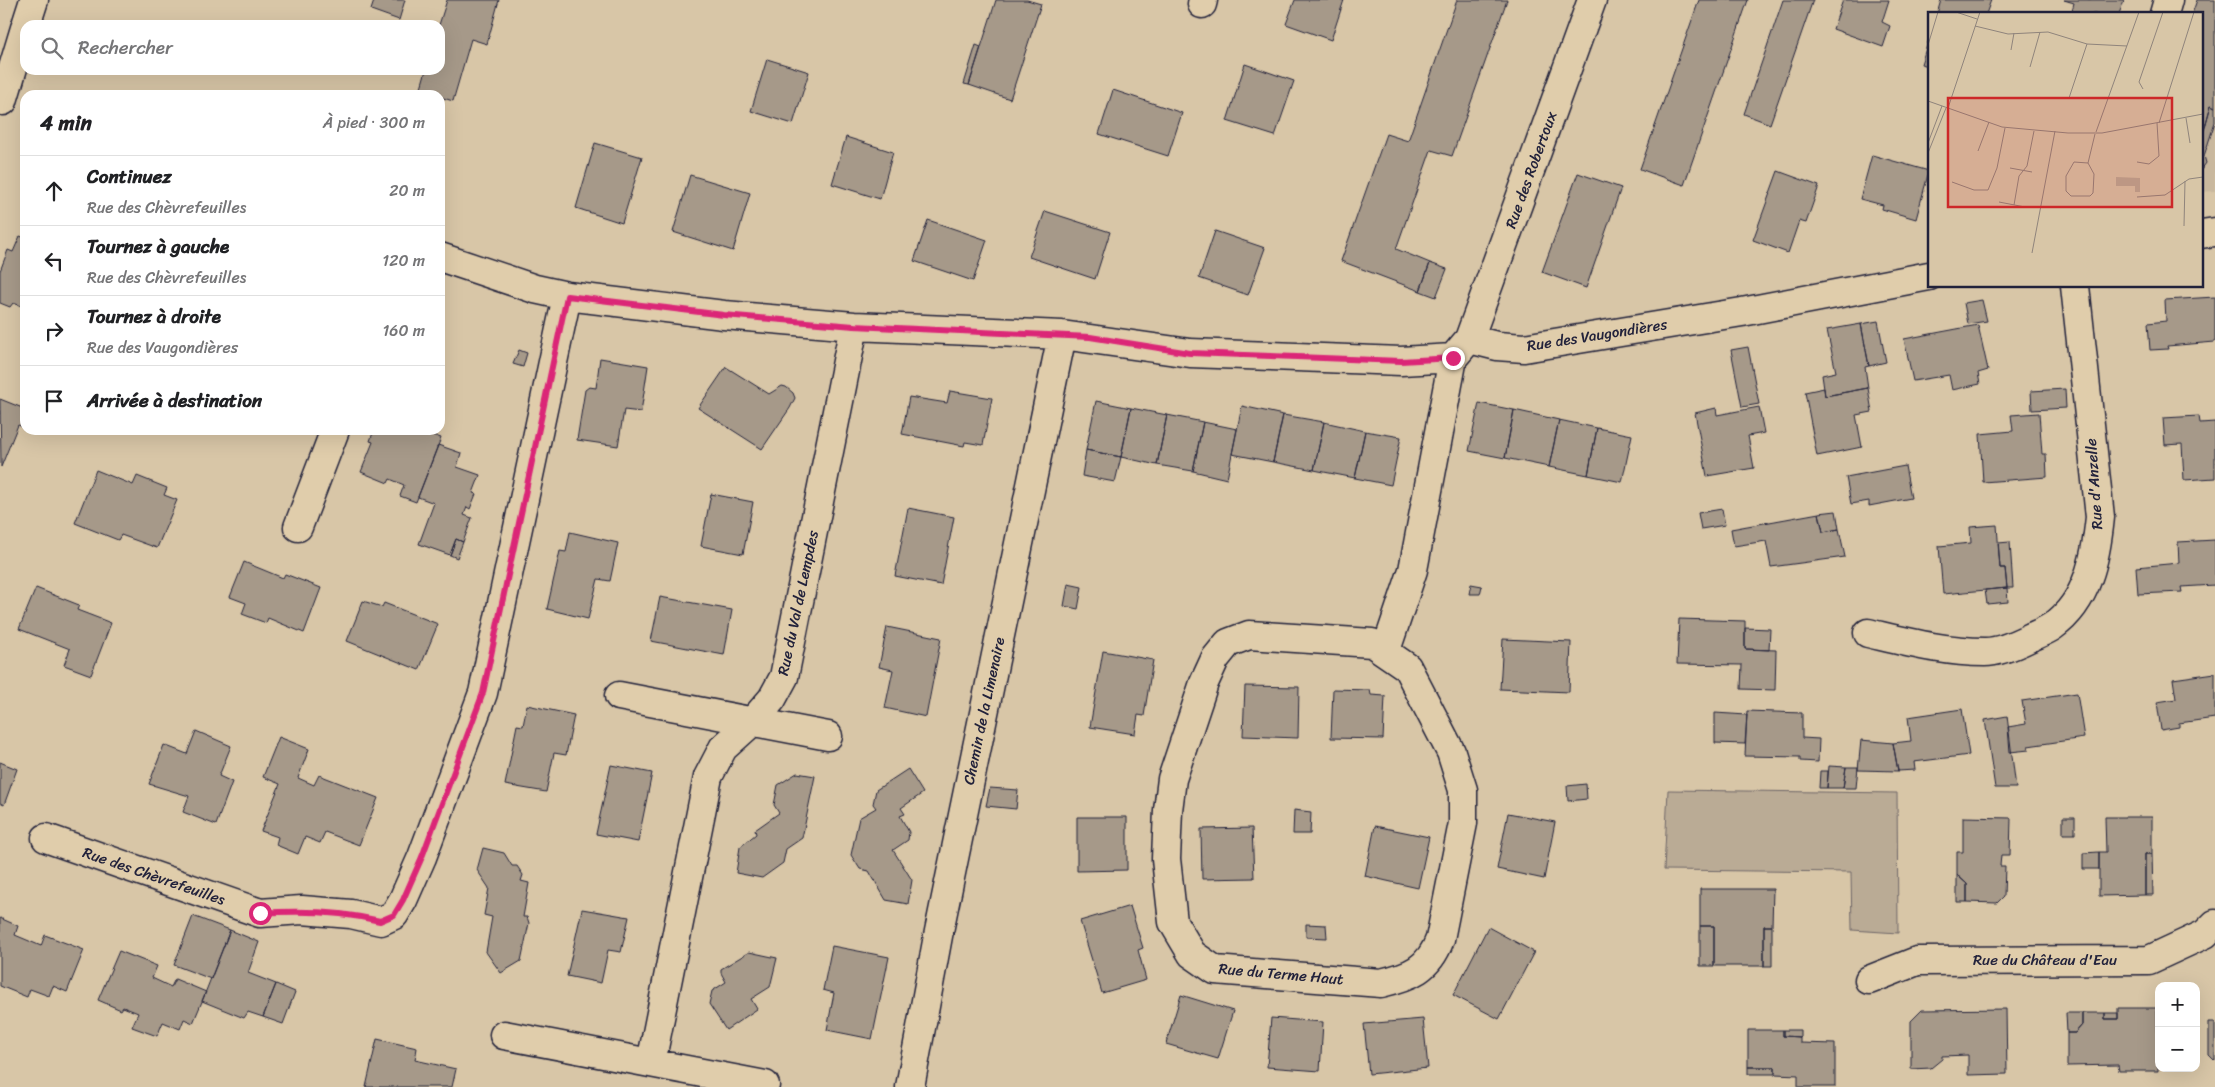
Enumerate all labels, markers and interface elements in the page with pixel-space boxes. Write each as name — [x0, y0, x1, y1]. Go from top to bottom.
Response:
inset map — [1928, 12, 2202, 288]
search box — [20, 20, 445, 75]
text: Rechercher — [78, 31, 173, 64]
icon: search — [38, 34, 66, 62]
text: 4 min — [40, 104, 92, 142]
street label: Rue des Robertoux — [1498, 107, 1564, 232]
text: À pied · 300 m — [323, 108, 425, 137]
text: Continuez — [87, 160, 172, 193]
text: 20 m — [389, 176, 425, 205]
icon: ahead — [40, 177, 68, 205]
text: Rue des Chèvrefeuilles — [87, 193, 246, 222]
text: Tournez à gauche — [87, 230, 229, 263]
text: 120 m — [382, 246, 425, 275]
icon: left — [40, 247, 68, 275]
text: Rue des Chèvrefeuilles — [87, 263, 246, 292]
text: Tournez à droite — [87, 300, 221, 333]
street label: Rue des Vaugondières — [1525, 311, 1669, 359]
text: 160 m — [382, 316, 425, 345]
icon: right — [40, 317, 68, 345]
text: Rue des Vaugondières — [87, 333, 238, 362]
route end — [1442, 347, 1465, 370]
text: Arrivée à destination — [87, 384, 262, 417]
icon: arrive — [40, 387, 68, 415]
street label: Rue d'Anzelle — [2078, 437, 2110, 530]
street label: Rue du Val de Lempdes — [770, 528, 826, 678]
street label: Chemin de la Limenaire — [956, 635, 1012, 787]
street label: Rue des Chèvrefeuilles — [79, 839, 230, 913]
route start — [249, 902, 272, 925]
street label: Rue du Château d'Eau — [1973, 947, 2117, 973]
street label: Rue du Terme Haut — [1217, 956, 1345, 992]
map controls — [2155, 982, 2200, 1072]
button: + — [2155, 982, 2200, 1027]
button: − — [2155, 1027, 2200, 1072]

